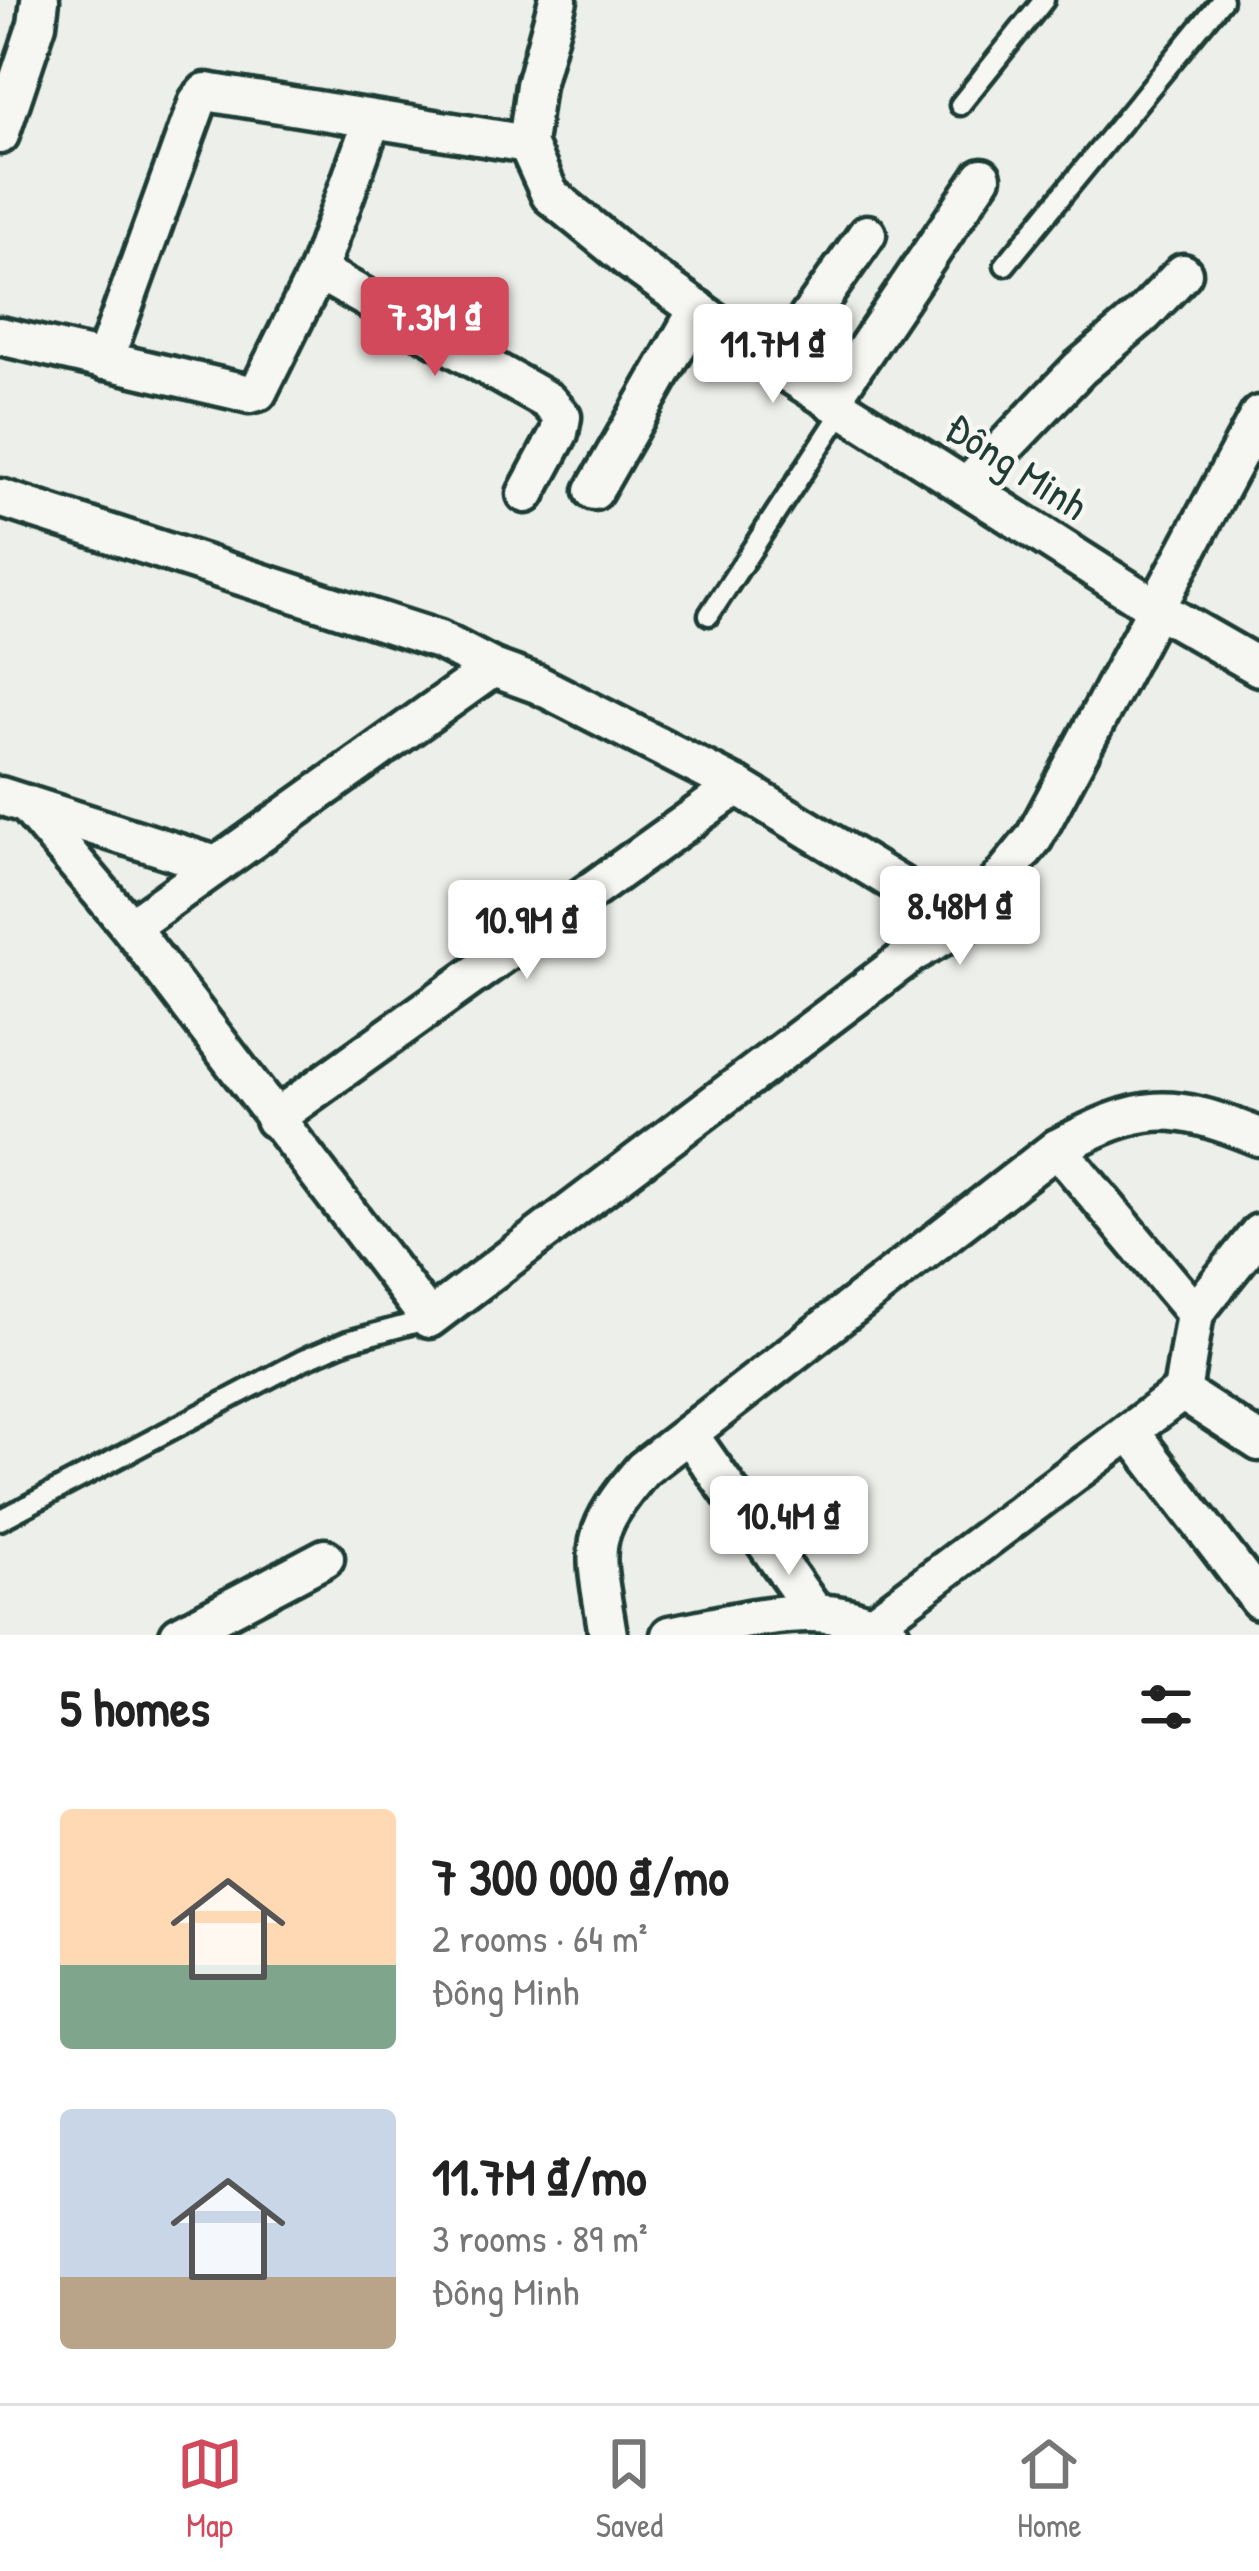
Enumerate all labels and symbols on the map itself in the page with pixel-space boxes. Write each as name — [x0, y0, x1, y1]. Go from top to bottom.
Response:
pin: 7.3M ₫ — [337, 277, 533, 379]
pin: 11.7M ₫ — [662, 304, 884, 406]
street label: Đông Minh — [935, 399, 1099, 533]
pin: 8.48M ₫ — [849, 866, 1071, 968]
pin: 10.9M ₫ — [416, 880, 638, 982]
pin: 10.4M ₫ — [678, 1476, 900, 1578]

